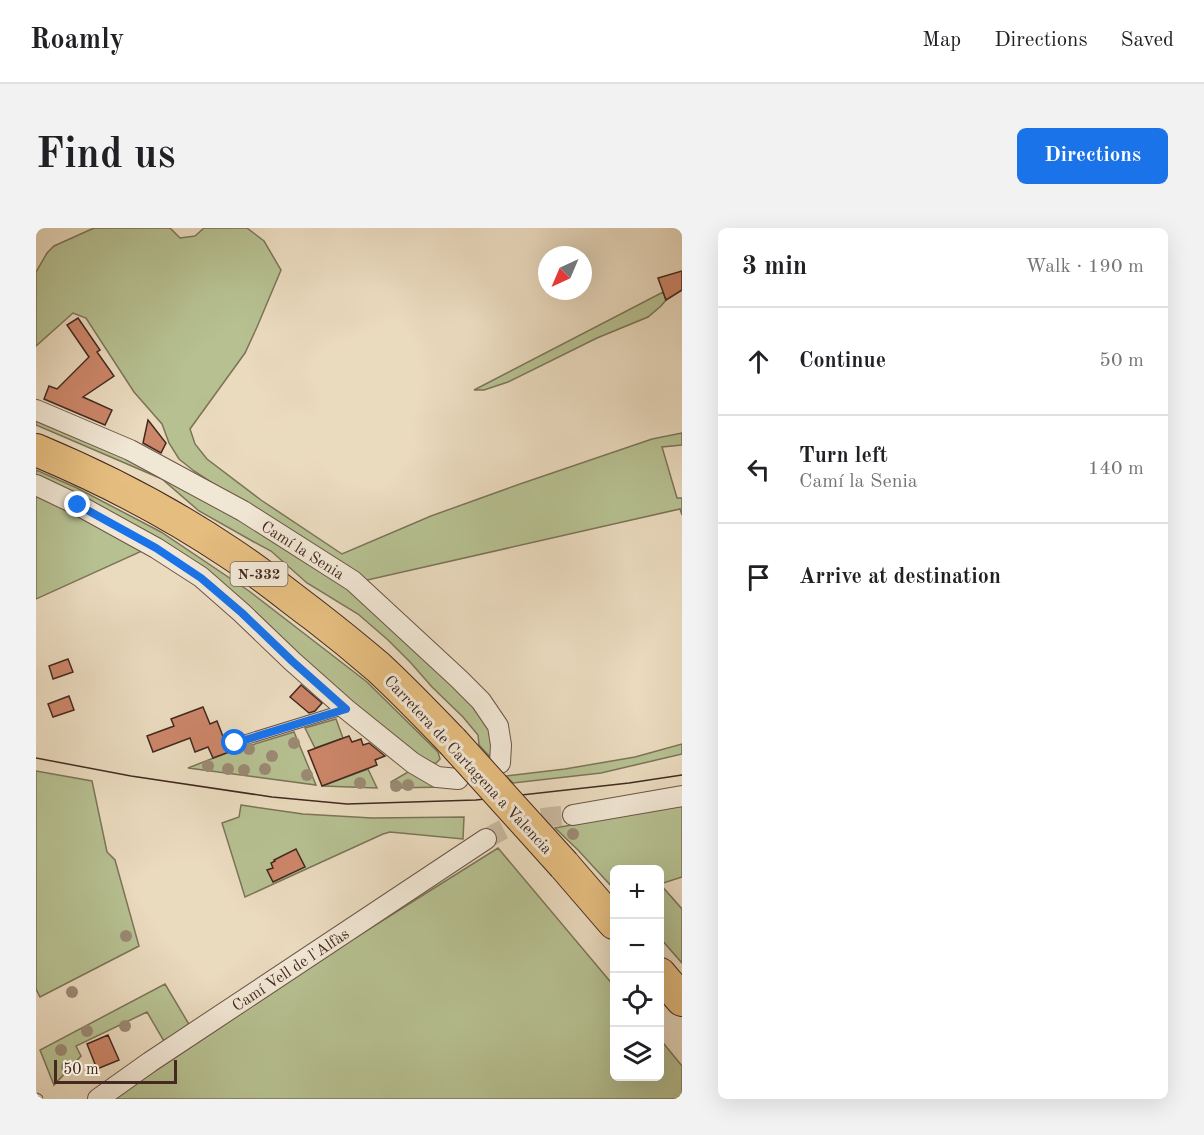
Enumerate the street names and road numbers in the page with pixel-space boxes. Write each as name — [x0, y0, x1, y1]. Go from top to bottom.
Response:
street label: Camí la Senia — [258, 519, 347, 583]
road number: N-332 — [230, 562, 288, 586]
street label: Carretera de Cartagena a Valencia — [381, 673, 555, 858]
street label: Camí Vell de l'Alfàs — [230, 926, 353, 1015]

